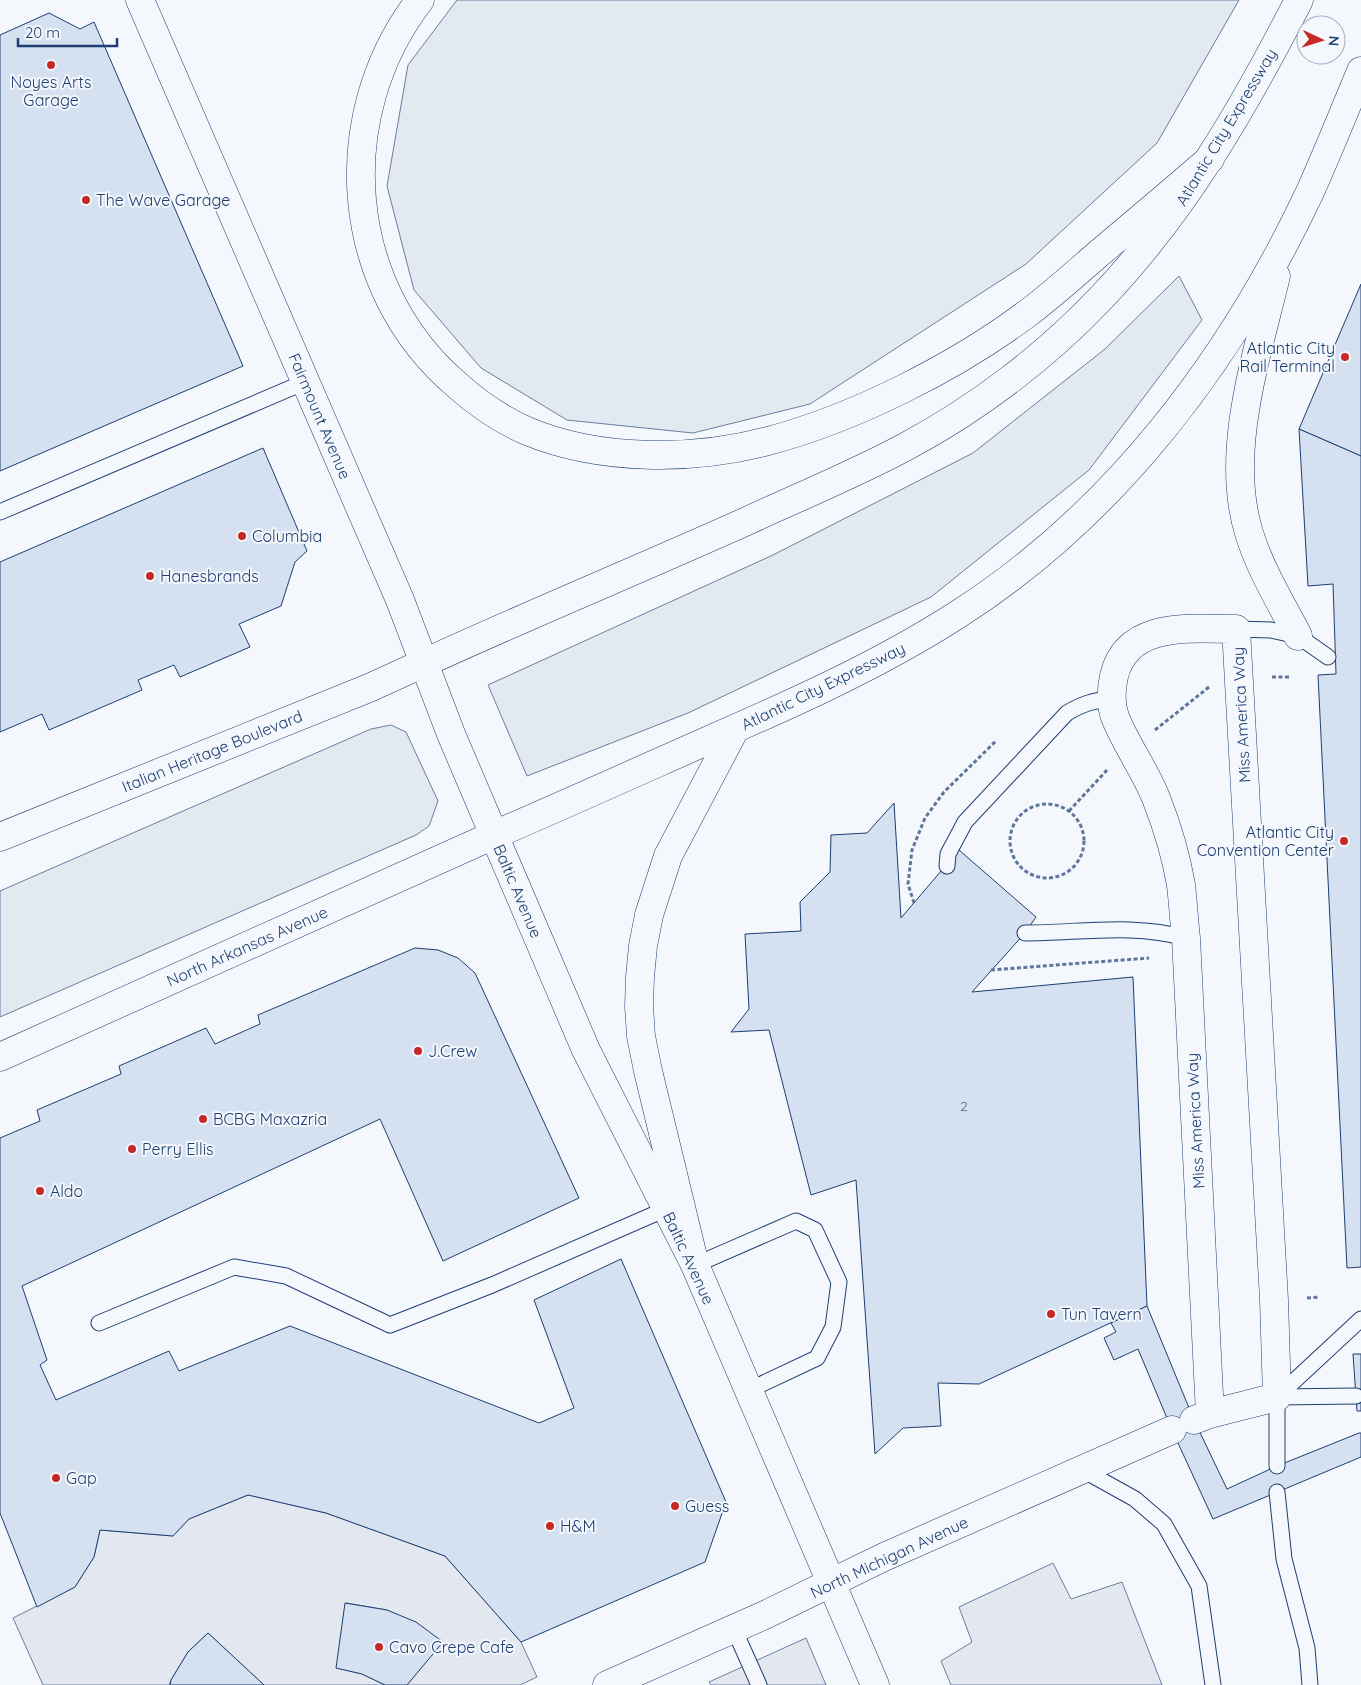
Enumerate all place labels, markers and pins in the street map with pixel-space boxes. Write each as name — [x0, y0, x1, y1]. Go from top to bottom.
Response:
marker: Noyes Arts Garage — [45, 59, 57, 71]
place label: Noyes Arts Garage — [11, 72, 92, 110]
place label: The Wave Garage — [96, 190, 230, 210]
marker: The Wave Garage — [80, 194, 92, 206]
place label: Atlantic City Rail Terminal — [1239, 338, 1335, 376]
marker: Atlantic City Rail Terminal — [1339, 351, 1351, 363]
place label: Columbia — [252, 526, 322, 546]
marker: Columbia — [236, 530, 248, 542]
place label: Hanesbrands — [160, 566, 259, 586]
marker: Hanesbrands — [144, 570, 156, 582]
place label: Atlantic City Convention Center — [1197, 822, 1334, 860]
marker: Atlantic City Convention Center — [1338, 835, 1350, 847]
place label: J.Crew — [428, 1041, 477, 1061]
marker: J.Crew — [412, 1045, 424, 1057]
place label: BCBG Maxazria — [213, 1109, 327, 1129]
marker: BCBG Maxazria — [197, 1113, 209, 1125]
place label: Perry Ellis — [142, 1139, 214, 1159]
marker: Perry Ellis — [126, 1143, 138, 1155]
place label: Aldo — [50, 1181, 83, 1201]
marker: Aldo — [34, 1185, 46, 1197]
place label: Tun Tavern — [1061, 1304, 1142, 1324]
marker: Tun Tavern — [1045, 1308, 1057, 1320]
place label: Gap — [66, 1468, 97, 1488]
marker: Gap — [50, 1472, 62, 1484]
place label: Guess — [685, 1496, 729, 1516]
marker: Guess — [669, 1500, 681, 1512]
place label: H&M — [560, 1516, 596, 1536]
marker: H&M — [544, 1520, 556, 1532]
place label: Cavo Crepe Cafe — [389, 1637, 514, 1657]
marker: Cavo Crepe Cafe — [373, 1641, 385, 1653]

